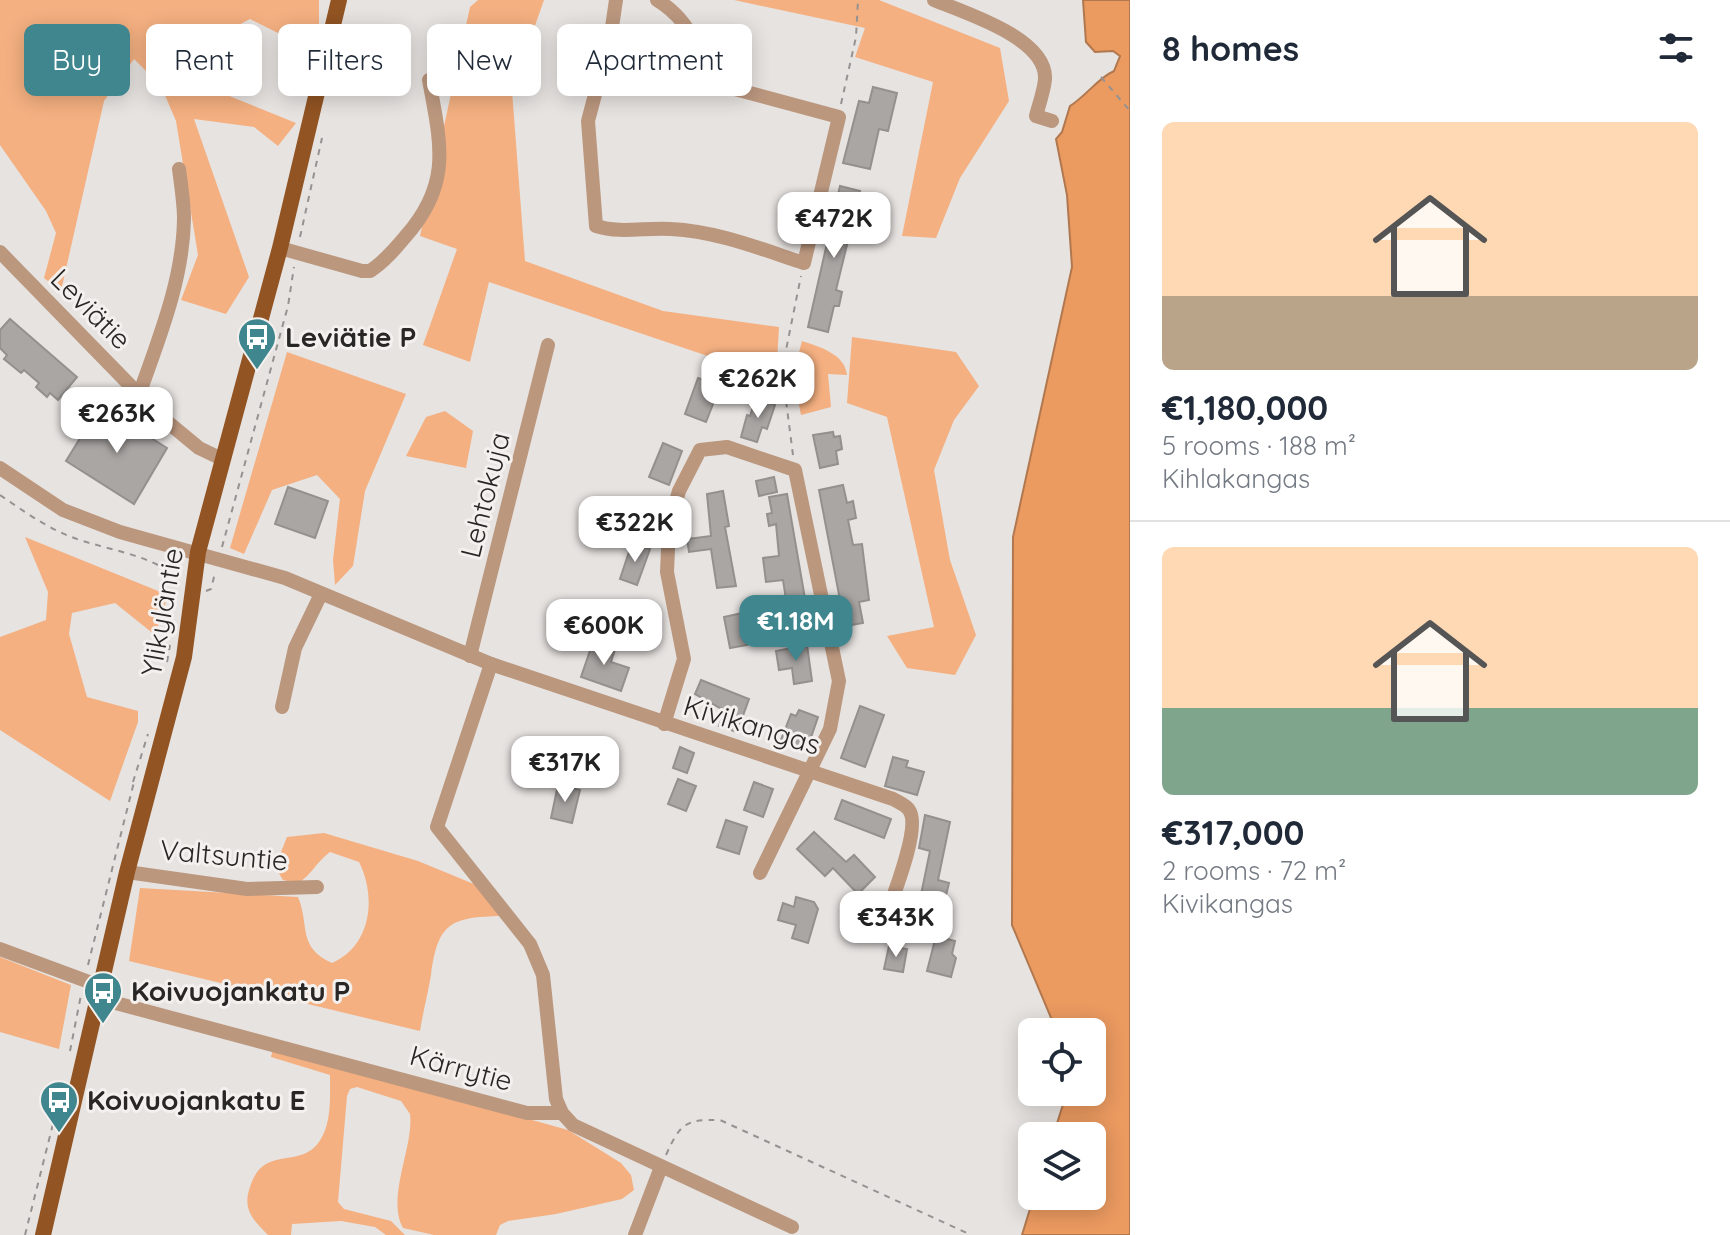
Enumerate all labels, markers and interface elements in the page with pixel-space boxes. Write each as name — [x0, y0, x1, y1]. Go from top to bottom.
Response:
chip: Buy — [24, 24, 130, 96]
chip: Rent — [146, 24, 262, 96]
chip: Filters — [278, 24, 411, 96]
chip: New — [427, 24, 541, 96]
chip: Apartment — [557, 24, 752, 96]
icon: filters — [1654, 26, 1698, 70]
text: 8 homes — [1162, 27, 1299, 70]
icon: home — [1358, 174, 1502, 318]
pin: €472K — [778, 192, 890, 260]
text: €472K — [796, 201, 872, 234]
street label: Leviätie — [44, 261, 139, 356]
bus stop icon: Leviätie P — [236, 316, 278, 371]
place label: Leviätie P — [285, 319, 416, 354]
pin: €262K — [702, 352, 814, 420]
text: €262K — [719, 361, 797, 394]
text: €1,180,000 — [1162, 386, 1328, 429]
pin: €263K — [61, 387, 173, 455]
text: €263K — [79, 396, 155, 429]
street label: Lehtokuja — [452, 428, 517, 561]
text: 5 rooms · 188 m² — [1162, 429, 1356, 462]
text: Kihlakangas — [1162, 462, 1310, 495]
pin: €322K — [579, 496, 691, 564]
text: €322K — [597, 505, 673, 538]
street label: Ylikyläntie — [133, 545, 190, 679]
pin: €1.18M — [731, 595, 861, 663]
pin: €600K — [548, 599, 660, 667]
icon: home — [1358, 599, 1502, 743]
text: €1.18M — [757, 604, 835, 637]
text: €600K — [564, 608, 644, 641]
street label: Kivikangas — [680, 687, 825, 762]
pin: €317K — [509, 736, 621, 804]
text: €317K — [529, 745, 601, 778]
text: €317,000 — [1162, 811, 1304, 854]
street label: Valtsuntie — [159, 831, 289, 878]
text: 2 rooms · 72 m² — [1162, 854, 1346, 887]
text: Kivikangas — [1162, 887, 1293, 920]
pin: €343K — [840, 891, 952, 959]
text: €343K — [858, 900, 934, 933]
bus stop icon: Koivuojankatu P — [82, 970, 124, 1025]
place label: Koivuojankatu P — [131, 973, 350, 1008]
map controls — [1018, 1018, 1106, 1210]
button: locate — [1018, 1018, 1106, 1106]
street label: Kärrytie — [406, 1037, 516, 1098]
bus stop icon: Koivuojankatu E — [38, 1079, 80, 1134]
place label: Koivuojankatu E — [87, 1082, 306, 1117]
button: layers — [1018, 1122, 1106, 1210]

